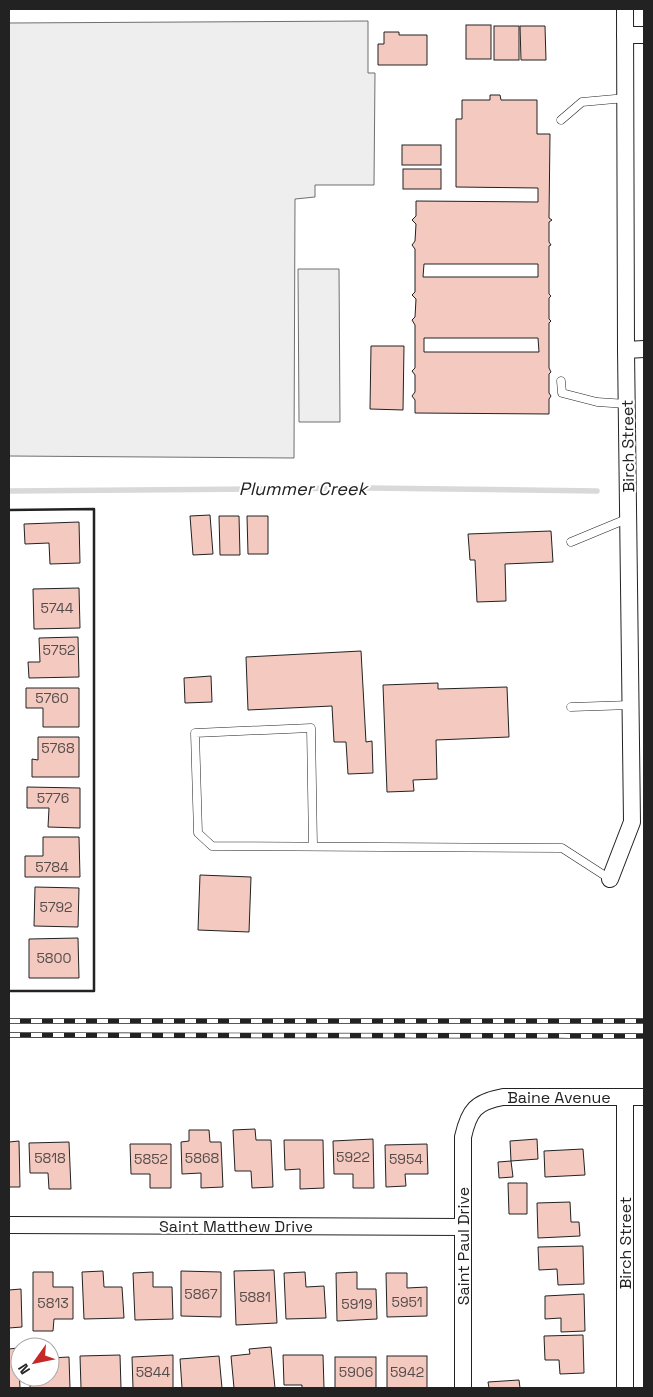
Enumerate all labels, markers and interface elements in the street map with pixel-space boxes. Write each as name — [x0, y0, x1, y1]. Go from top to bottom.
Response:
street label: Birch Street — [617, 400, 639, 492]
water label: Plummer Creek — [239, 477, 369, 500]
house number: 5744 — [41, 599, 74, 617]
house number: 5752 — [43, 641, 75, 659]
house number: 5760 — [35, 689, 69, 707]
house number: 5768 — [41, 739, 75, 757]
house number: 5776 — [37, 789, 69, 807]
house number: 5784 — [35, 858, 69, 876]
house number: 5792 — [39, 898, 73, 916]
house number: 5800 — [36, 949, 72, 967]
street label: Baine Avenue — [507, 1087, 611, 1108]
house number: 5922 — [336, 1148, 370, 1166]
house number: 5818 — [34, 1149, 66, 1167]
house number: 5868 — [185, 1149, 219, 1167]
house number: 5852 — [134, 1150, 168, 1168]
house number: 5954 — [389, 1150, 423, 1168]
street label: Saint Paul Drive — [453, 1187, 474, 1305]
street label: Birch Street — [615, 1197, 636, 1289]
street label: Saint Matthew Drive — [159, 1216, 313, 1237]
house number: 5867 — [184, 1285, 218, 1303]
house number: 5881 — [239, 1288, 271, 1306]
house number: 5951 — [392, 1293, 423, 1311]
house number: 5813 — [37, 1294, 69, 1312]
house number: 5919 — [341, 1295, 373, 1313]
north arrow — [10, 1337, 60, 1387]
text: N — [14, 1360, 34, 1378]
house number: 5844 — [136, 1363, 171, 1381]
house number: 5906 — [339, 1363, 373, 1381]
house number: 5942 — [390, 1363, 424, 1381]

